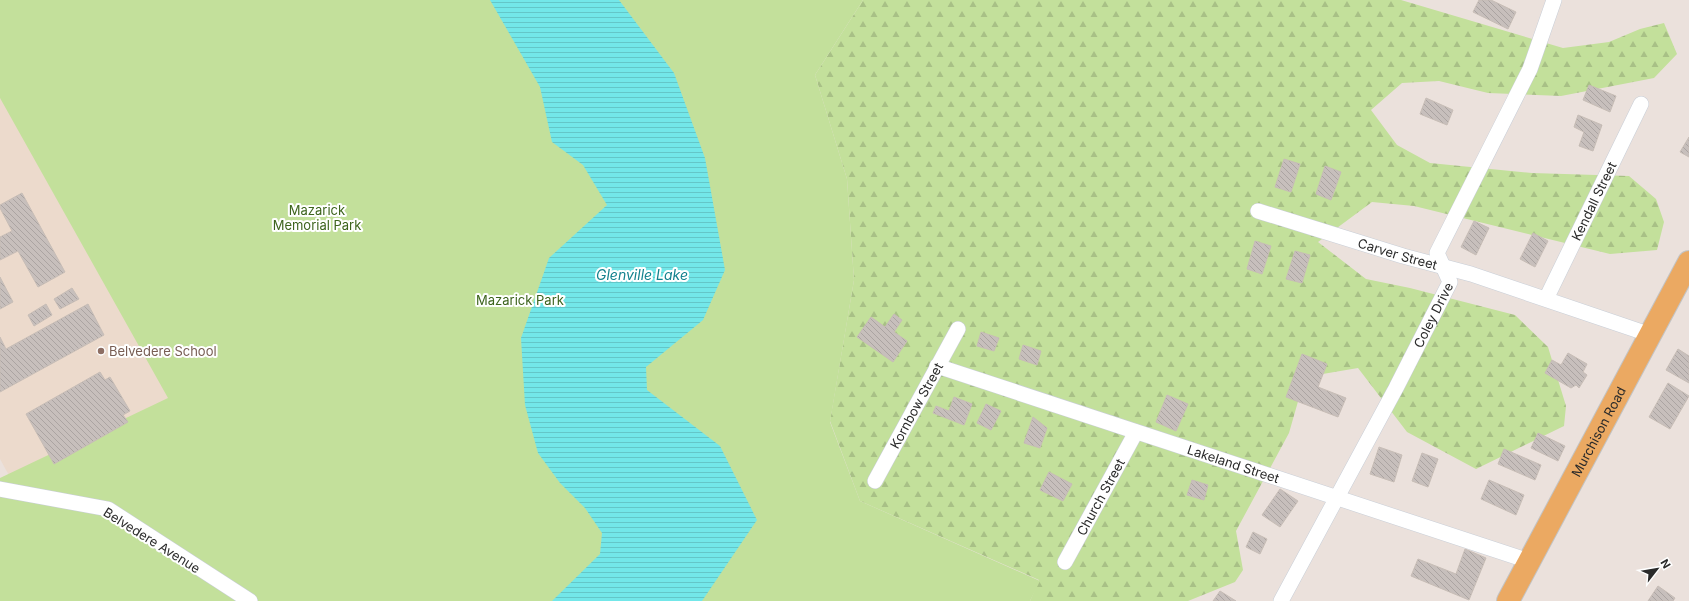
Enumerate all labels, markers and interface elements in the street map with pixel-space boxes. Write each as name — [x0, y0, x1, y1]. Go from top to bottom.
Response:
street label: Kendall Street — [1568, 159, 1620, 243]
park label: Mazarick Memorial Park — [273, 202, 361, 233]
street label: Carver Street — [1356, 234, 1439, 273]
water label: Glenville Lake — [596, 266, 688, 283]
street label: Coley Drive — [1410, 280, 1456, 350]
park label: Mazarick Park — [476, 292, 564, 308]
place label: Belvedere School — [109, 343, 217, 359]
marker: Belvedere School — [96, 346, 106, 356]
street label: Kornbow Street — [886, 360, 946, 451]
street label: Murchison Road — [1568, 384, 1629, 479]
street label: Lakeland Street — [1185, 441, 1281, 486]
street label: Church Street — [1073, 456, 1128, 538]
street label: Belvedere Avenue — [101, 504, 203, 576]
north arrow — [1637, 549, 1677, 589]
text: N — [1657, 557, 1674, 571]

